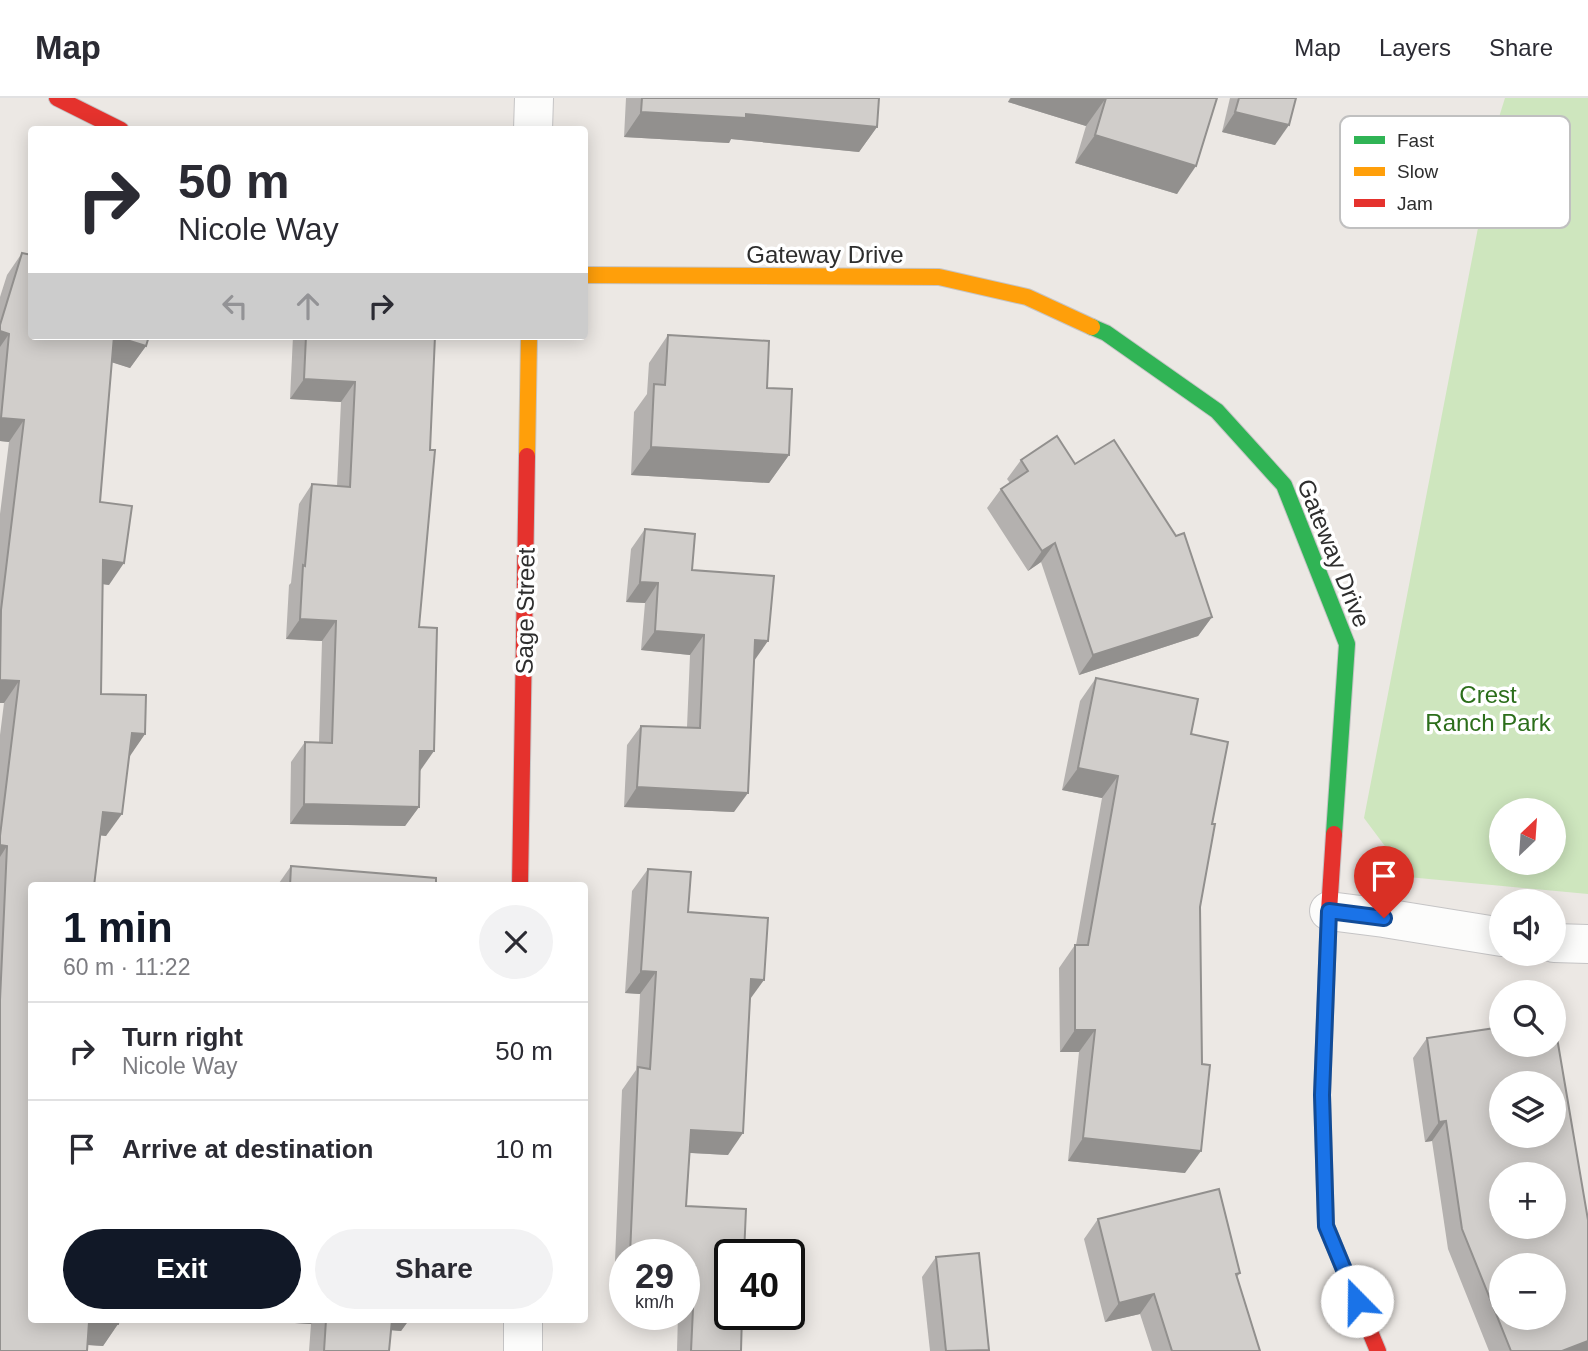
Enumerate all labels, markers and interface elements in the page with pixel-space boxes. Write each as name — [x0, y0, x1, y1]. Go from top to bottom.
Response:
text: Map — [35, 29, 101, 66]
text: Map — [1294, 34, 1341, 61]
text: Layers — [1379, 34, 1451, 61]
text: Share — [1489, 34, 1553, 61]
legend — [1340, 116, 1570, 228]
text: Fast — [1397, 130, 1435, 151]
icon: right — [63, 154, 154, 245]
text: 50 m — [178, 154, 290, 208]
text: Slow — [1397, 161, 1438, 182]
text: Jam — [1397, 193, 1433, 214]
text: Nicole Way — [178, 211, 339, 247]
street label: Gateway Drive — [746, 241, 904, 268]
icon: left — [216, 287, 254, 325]
icon: ahead — [289, 287, 327, 325]
icon: right — [362, 287, 400, 325]
street label: Gateway Drive — [1292, 475, 1376, 631]
street label: Sage Street — [510, 547, 540, 675]
park label: Crest Ranch Park — [1425, 681, 1552, 736]
north arrow — [1489, 798, 1566, 875]
map controls — [1489, 798, 1566, 1330]
pin — [1354, 846, 1414, 918]
icon: arrive — [1365, 857, 1403, 895]
button: sound — [1489, 889, 1566, 966]
text: 1 min — [63, 904, 173, 951]
button: close — [479, 905, 553, 979]
text: 60 m · 11:22 — [63, 954, 190, 980]
button: search — [1489, 980, 1566, 1057]
text: Turn right — [122, 1022, 243, 1052]
icon: right — [63, 1032, 101, 1070]
text: 50 m — [495, 1036, 553, 1066]
text: Nicole Way — [122, 1053, 237, 1079]
button: layers — [1489, 1071, 1566, 1148]
icon: arrive — [63, 1130, 101, 1168]
text: Arrive at destination — [122, 1134, 373, 1164]
text: 10 m — [495, 1134, 553, 1164]
button: + — [1489, 1162, 1566, 1239]
button: Exit — [63, 1229, 301, 1309]
button: Share — [315, 1229, 553, 1309]
speed limit sign: 40 — [714, 1239, 805, 1330]
button: − — [1489, 1253, 1566, 1330]
text: 29 — [635, 1256, 674, 1295]
position arrow — [1320, 1264, 1394, 1338]
text: km/h — [635, 1292, 674, 1312]

